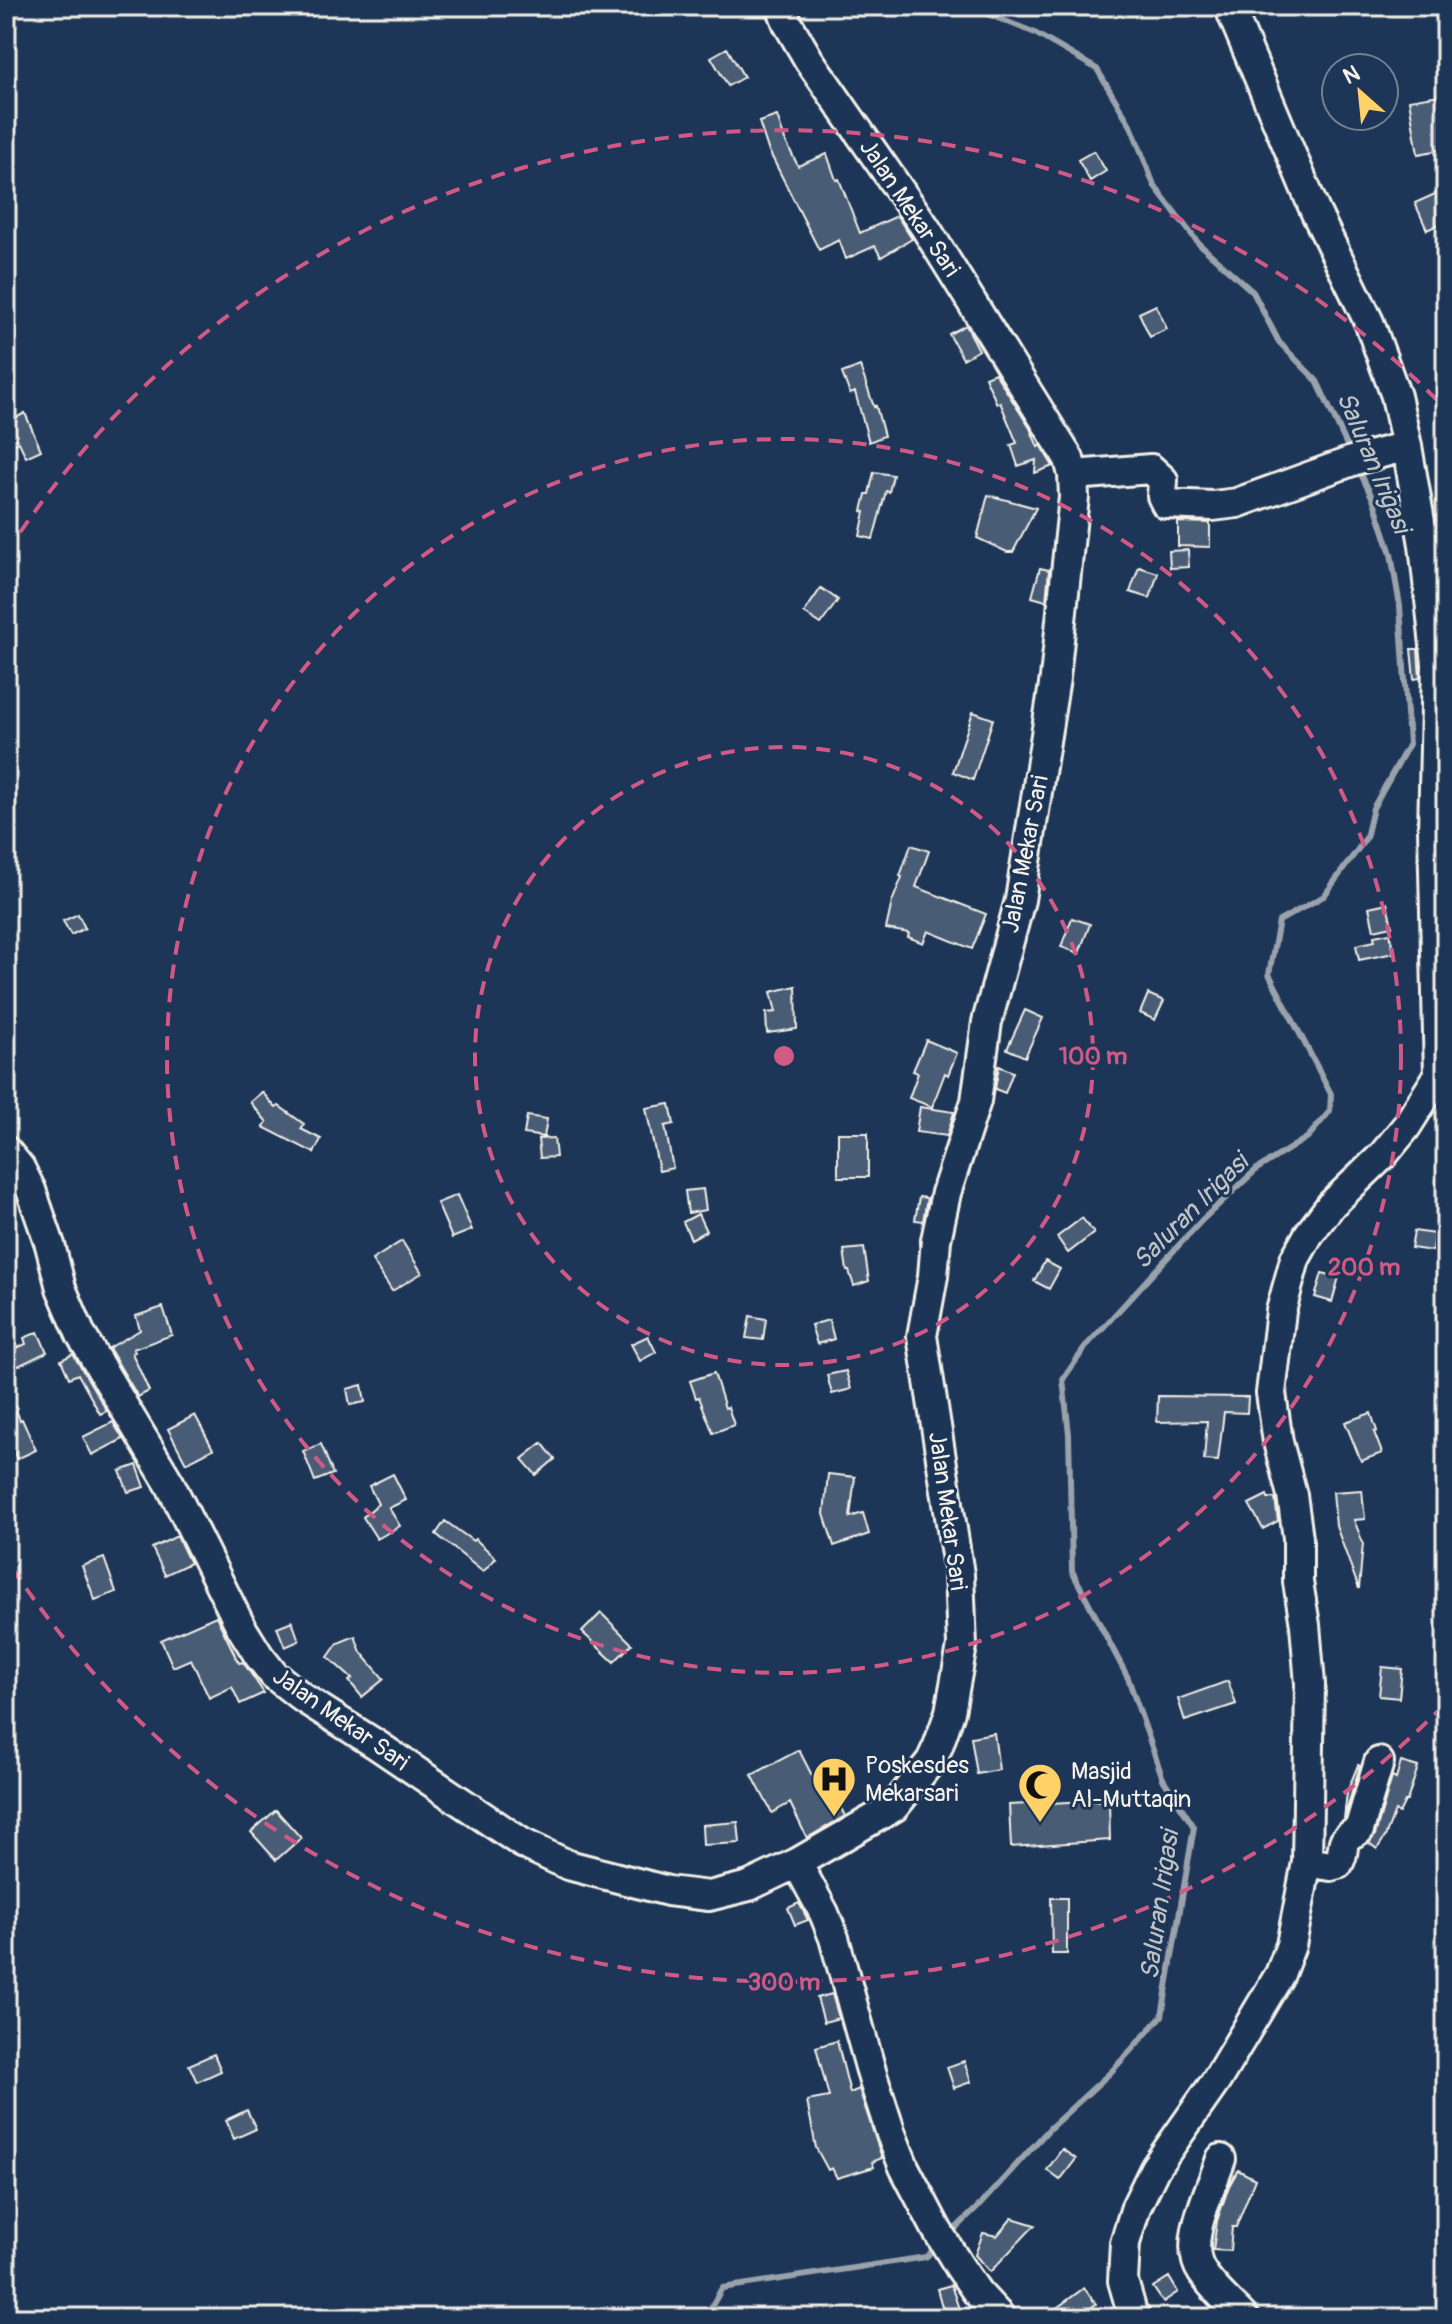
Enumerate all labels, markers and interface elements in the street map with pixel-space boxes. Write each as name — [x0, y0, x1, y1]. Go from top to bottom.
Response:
north arrow — [1320, 52, 1400, 132]
text: N — [1338, 59, 1364, 91]
street label: Jalan Mekar Sari — [853, 134, 966, 283]
water label: Saluran Irigasi — [1329, 387, 1419, 542]
street label: Jalan Mekar Sari — [996, 773, 1055, 935]
centre of rings — [770, 1042, 798, 1070]
text: 100 m — [1059, 1042, 1127, 1071]
water label: Saluran Irigasi — [1126, 1144, 1258, 1276]
text: 200 m — [1328, 1253, 1400, 1282]
street label: Jalan Mekar Sari — [922, 1430, 973, 1592]
street label: Jalan Mekar Sari — [267, 1662, 414, 1777]
place label: Poskesdes Mekarsari — [865, 1751, 969, 1808]
hospital icon: Poskesdes Mekarsari — [810, 1755, 858, 1818]
place label: Masjid Al-Muttaqin — [1071, 1757, 1191, 1814]
mosque icon: Masjid Al-Muttaqin — [1016, 1761, 1064, 1824]
water label: Saluran Irigasi — [1134, 1824, 1187, 1982]
text: 300 m — [748, 1968, 820, 1997]

